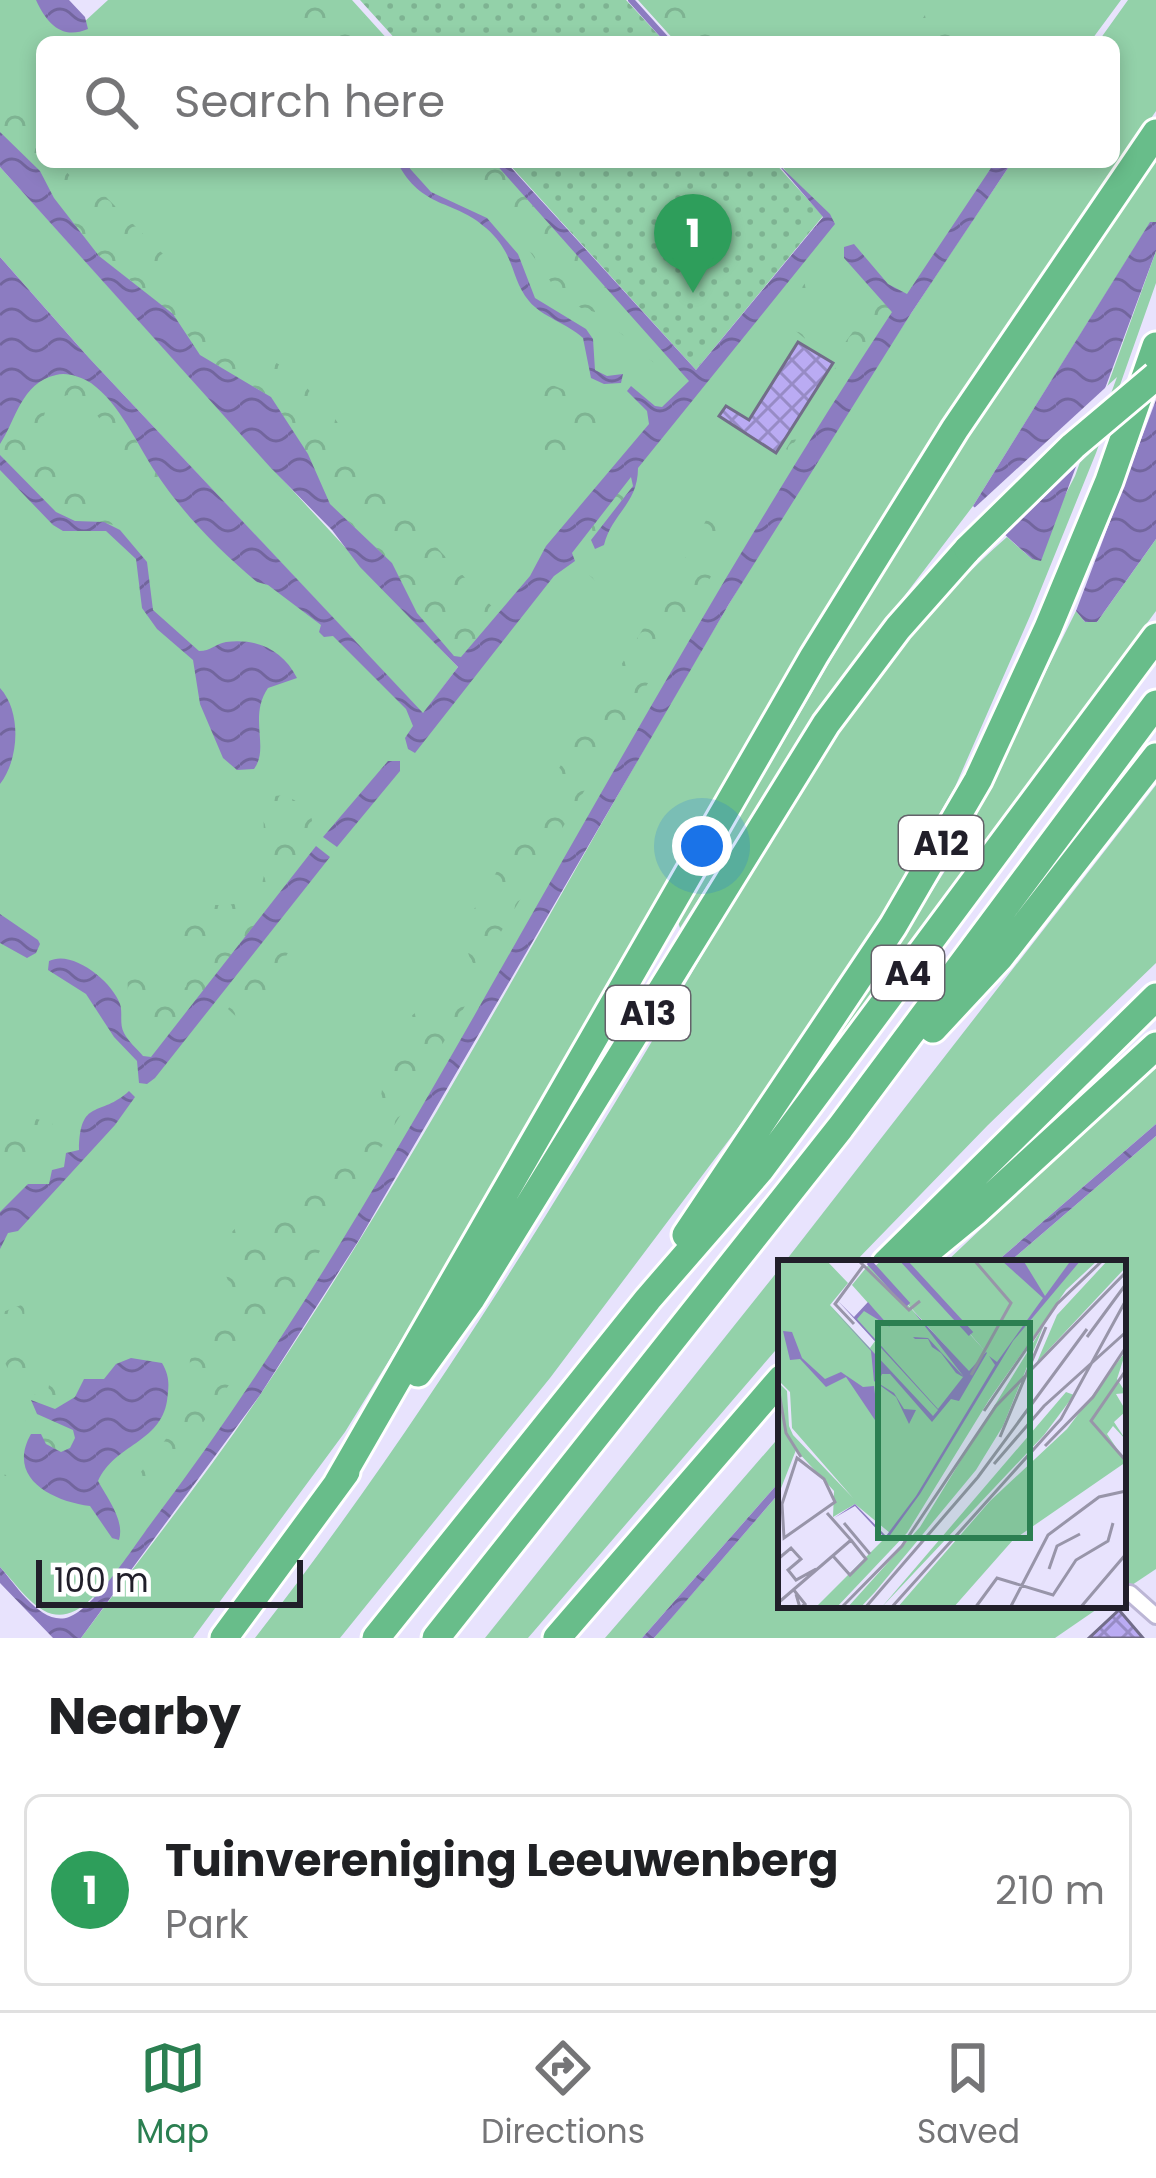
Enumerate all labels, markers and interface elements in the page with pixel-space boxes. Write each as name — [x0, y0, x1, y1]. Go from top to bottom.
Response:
search box — [36, 36, 1120, 168]
icon: search — [78, 69, 144, 135]
text: Search here — [174, 70, 445, 133]
pin: 1 — [654, 194, 732, 293]
your location — [672, 816, 732, 876]
road number: A12 — [899, 816, 983, 870]
road number: A4 — [872, 946, 944, 1000]
road number: A13 — [606, 986, 690, 1040]
inset map — [778, 1260, 1126, 1608]
scale bar — [36, 1554, 303, 1607]
text: 100 m — [54, 1557, 149, 1604]
text: Nearby — [48, 1680, 241, 1752]
text: Tuinvereniging Leeuwenberg — [165, 1829, 839, 1892]
text: 1 — [83, 1863, 97, 1918]
text: 210 m — [995, 1863, 1105, 1918]
text: Park — [165, 1897, 249, 1952]
tab: Map — [136, 2035, 209, 2157]
tab: Directions — [481, 2035, 645, 2157]
tab: Saved — [917, 2035, 1020, 2157]

